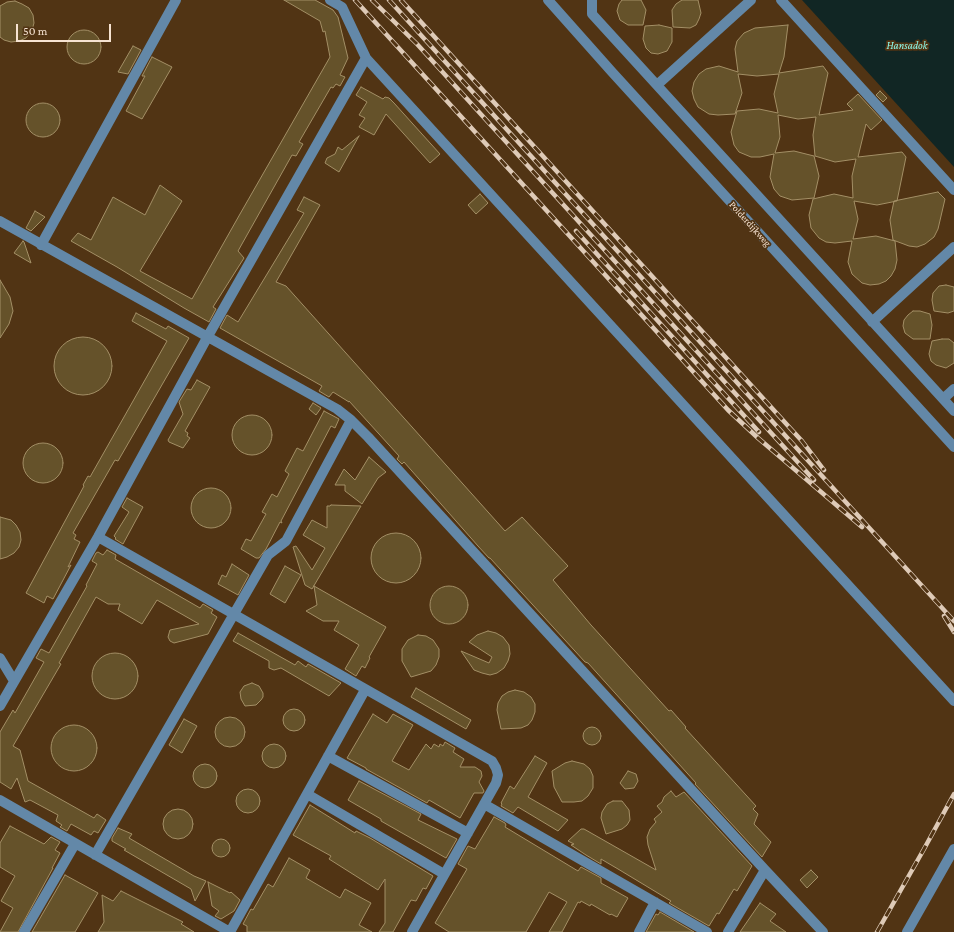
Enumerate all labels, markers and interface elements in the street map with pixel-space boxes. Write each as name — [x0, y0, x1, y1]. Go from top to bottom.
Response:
scale bar — [18, 16, 113, 42]
text: 50 m — [23, 24, 47, 38]
water label: Hansadok — [886, 39, 928, 53]
street label: Polderdijkweg — [727, 199, 773, 249]

